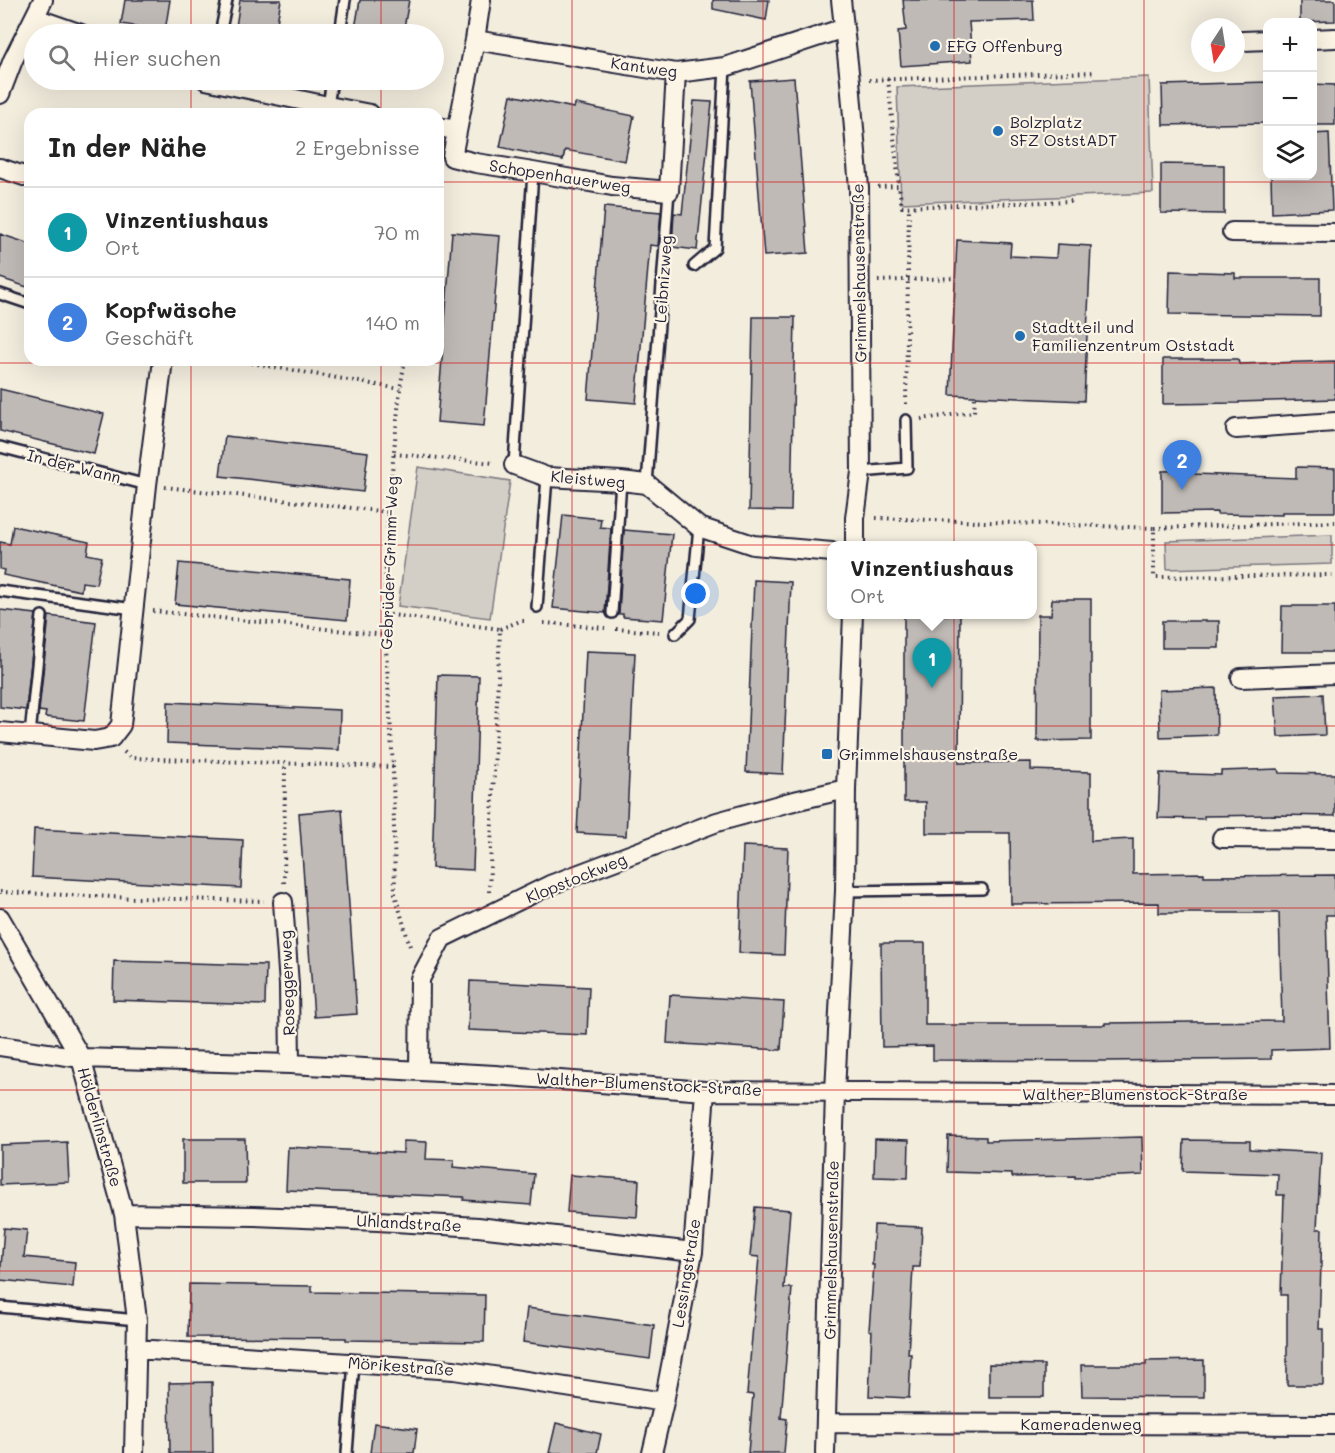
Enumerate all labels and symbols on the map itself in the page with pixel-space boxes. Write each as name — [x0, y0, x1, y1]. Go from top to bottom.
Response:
north arrow — [1191, 18, 1245, 72]
place label: EFG Offenburg — [947, 35, 1062, 56]
marker: EFG Offenburg — [928, 39, 942, 53]
street label: Kantweg — [609, 51, 679, 82]
place label: Bolzplatz SFZ OststADT — [1010, 111, 1117, 150]
marker: Bolzplatz SFZ OststADT — [991, 124, 1005, 138]
street label: Schopenhauerweg — [488, 154, 632, 197]
street label: Grimmelshausenstraße — [846, 183, 871, 363]
street label: Leibnizweg — [649, 235, 676, 323]
place label: Stadtteil und Familienzentrum Oststadt — [1032, 316, 1235, 355]
marker: Stadtteil und Familienzentrum Oststadt — [1013, 329, 1027, 343]
pin: 2 — [1162, 440, 1202, 490]
street label: In der Wann — [25, 444, 123, 487]
street label: Kleistweg — [550, 465, 626, 492]
street label: Gebrüder-Grimm-Weg — [375, 476, 402, 650]
your location — [681, 579, 710, 608]
pin: 1 — [912, 638, 952, 688]
place label: Grimmelshausenstraße — [839, 743, 1018, 764]
marker: Grimmelshausenstraße — [820, 747, 834, 761]
street label: Klopstockweg — [522, 848, 629, 907]
street label: Roseggerweg — [274, 930, 299, 1036]
street label: Hölderlinstraße — [73, 1065, 128, 1189]
street label: Walther-Blumenstock-Straße — [536, 1067, 762, 1100]
street label: Walther-Blumenstock-Straße — [1022, 1083, 1248, 1104]
street label: Grimmelshausenstraße — [818, 1160, 843, 1340]
street label: Uhlandstraße — [356, 1209, 462, 1236]
street label: Lessingstraße — [667, 1217, 704, 1329]
street label: Mörikestraße — [347, 1351, 455, 1380]
street label: Kameradenweg — [1021, 1413, 1141, 1434]

